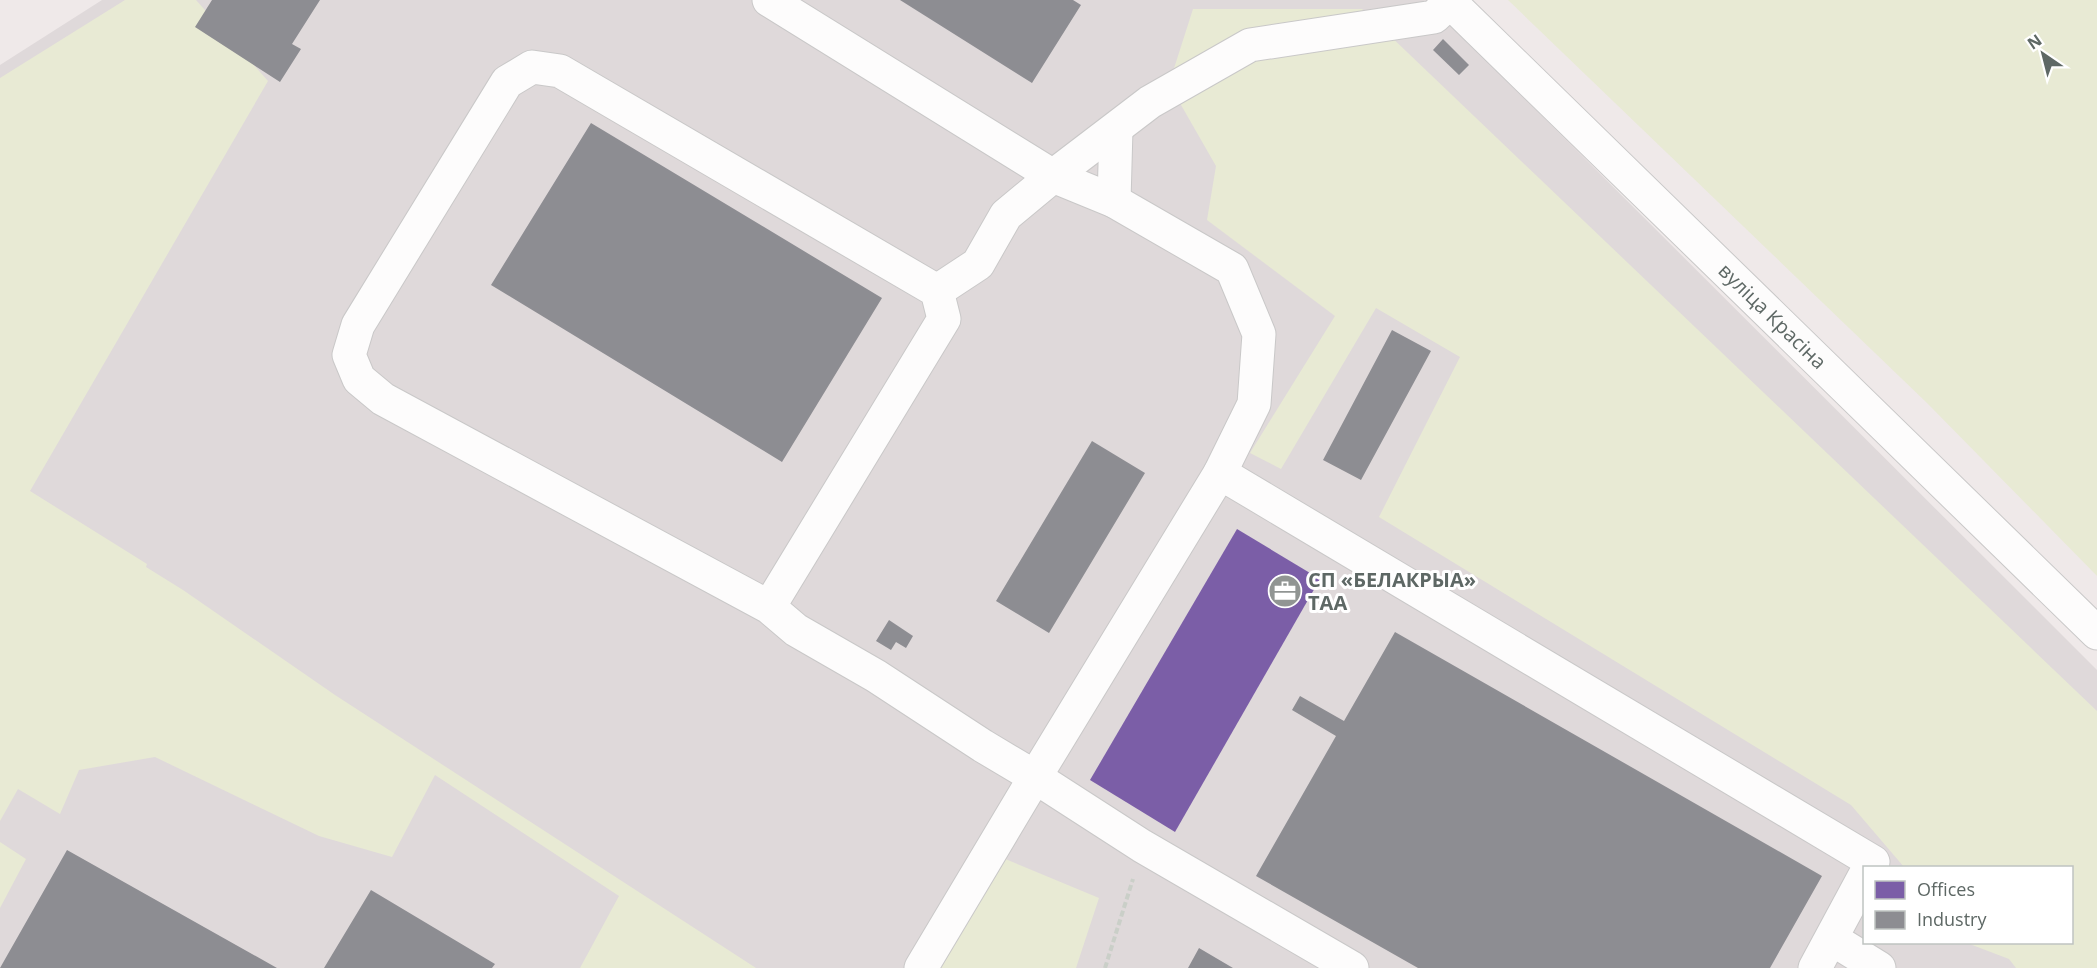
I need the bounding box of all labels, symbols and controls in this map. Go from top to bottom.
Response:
north arrow [2013,24,2073,84]
text: N [2023,29,2046,54]
street label: вуліца Красіна [1713,257,1833,375]
place label: СП «БЕЛАКРЫА» ТАА [1308,566,1476,616]
office icon: СП «БЕЛАКРЫА» ТАА [1267,573,1303,609]
legend [1863,866,2073,944]
text: Offices [1917,877,1975,901]
text: Industry [1917,907,1987,931]

